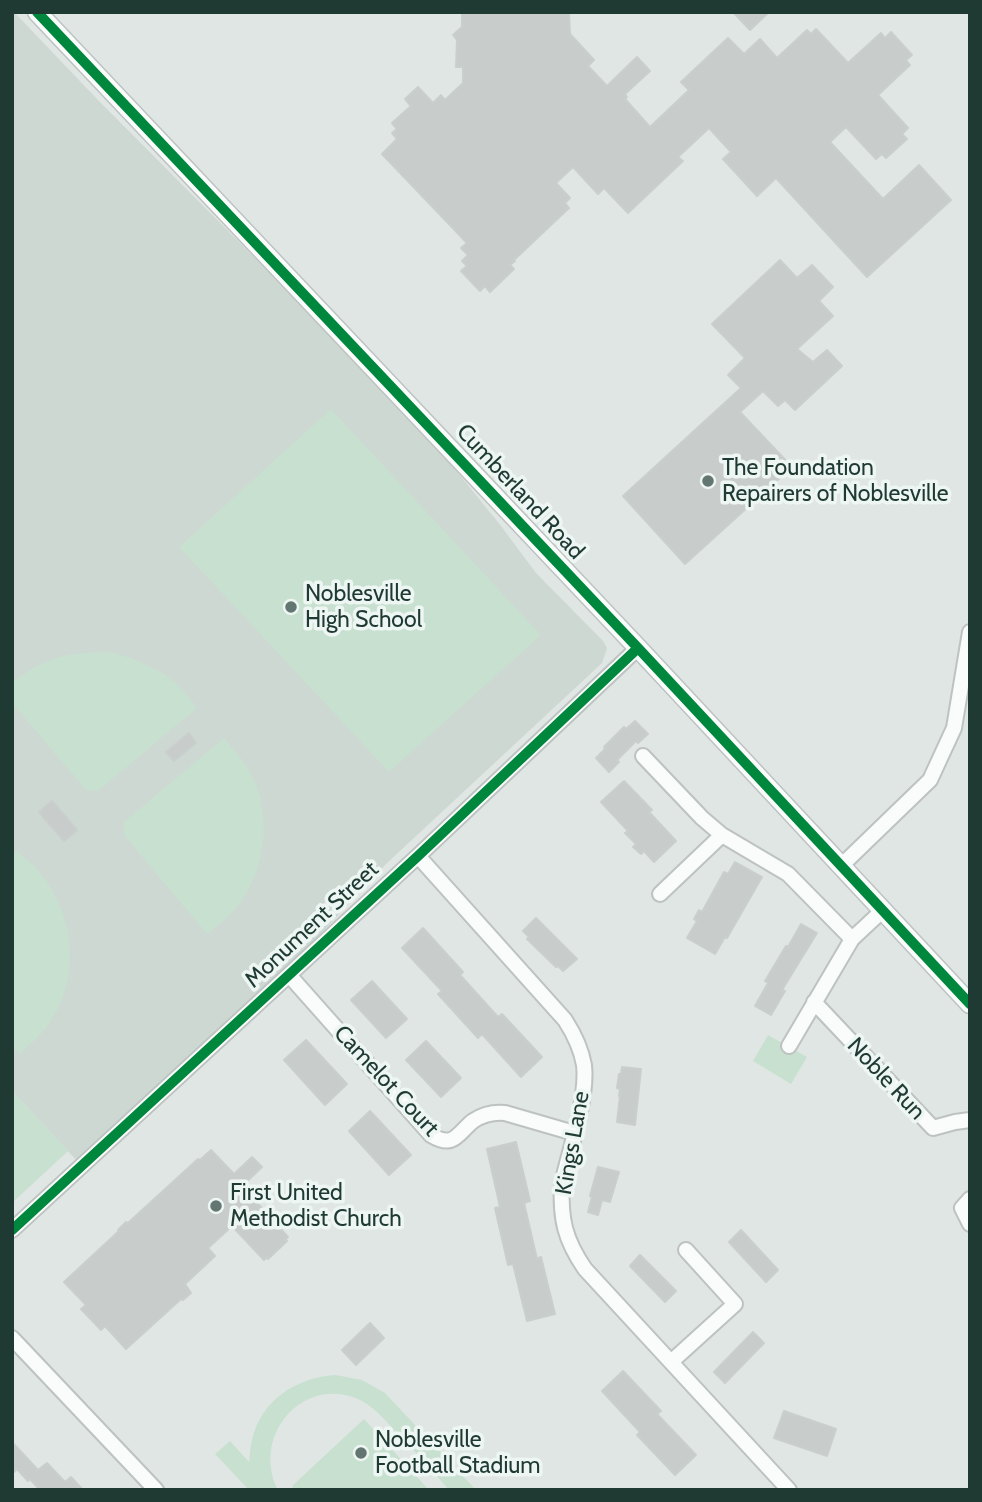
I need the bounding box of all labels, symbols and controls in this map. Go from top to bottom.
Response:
street label: Cumberland Road [450,419,590,565]
place label: The Foundation Repairers of Noblesville [722,454,949,508]
marker: The Foundation Repairers of Noblesville [700,473,716,489]
place label: Noblesville High School [305,580,422,634]
marker: Noblesville High School [283,599,299,615]
street label: Monument Street [239,856,385,994]
street label: Camelot Court [328,1020,444,1142]
street label: Noble Run [841,1032,931,1126]
street label: Kings Lane [550,1089,596,1197]
place label: First United Methodist Church [230,1179,402,1233]
marker: First United Methodist Church [208,1198,224,1214]
place label: Noblesville Football Stadium [375,1426,540,1480]
marker: Noblesville Football Stadium [353,1445,369,1461]

